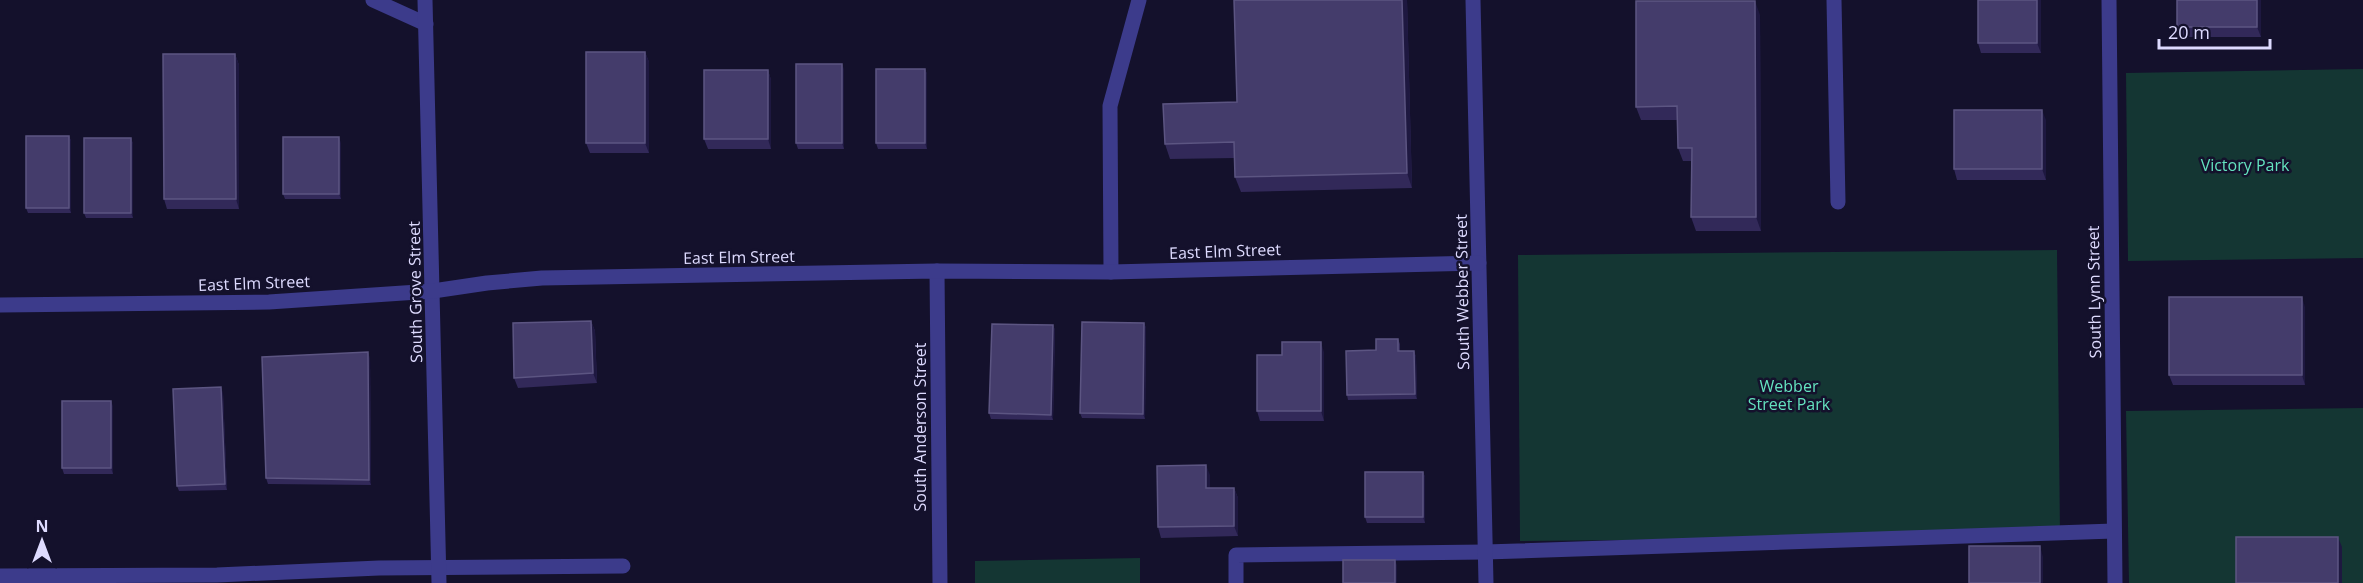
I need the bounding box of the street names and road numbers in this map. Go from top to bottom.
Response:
street label: South Webber Street [1450,214,1474,370]
street label: South Grove Street [403,221,427,363]
street label: South Lynn Street [2082,225,2106,359]
street label: East Elm Street [1169,238,1282,264]
street label: East Elm Street [683,245,795,269]
street label: East Elm Street [198,270,311,296]
street label: South Anderson Street [909,342,931,512]

